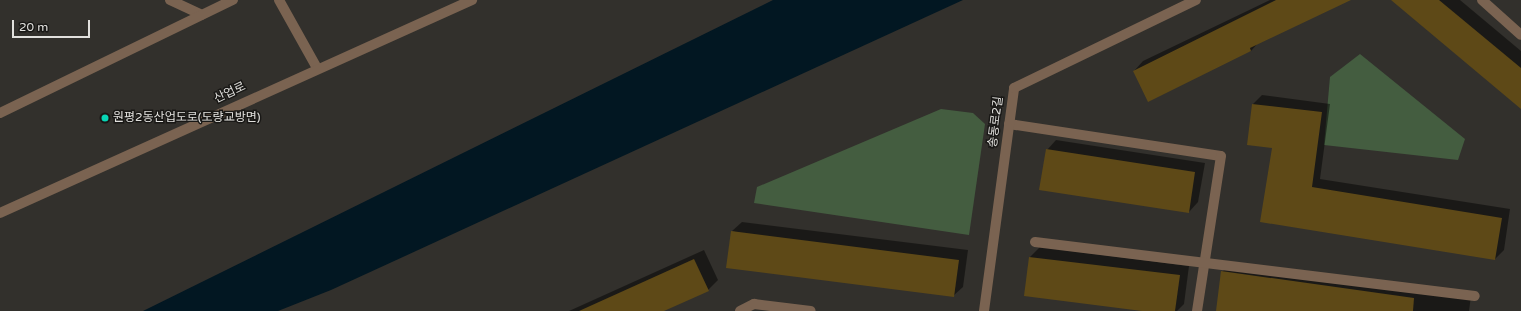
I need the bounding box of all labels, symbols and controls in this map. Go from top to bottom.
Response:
scale bar [14,12,92,38]
text: 20 m [19,20,48,34]
street label: 산업로 [212,79,248,107]
street label: 송동로2길 [986,95,1006,149]
place label: 원평2동산업도로(도량교방면) [113,111,261,125]
marker: 원평2동산업도로(도량교방면) [100,113,110,123]

